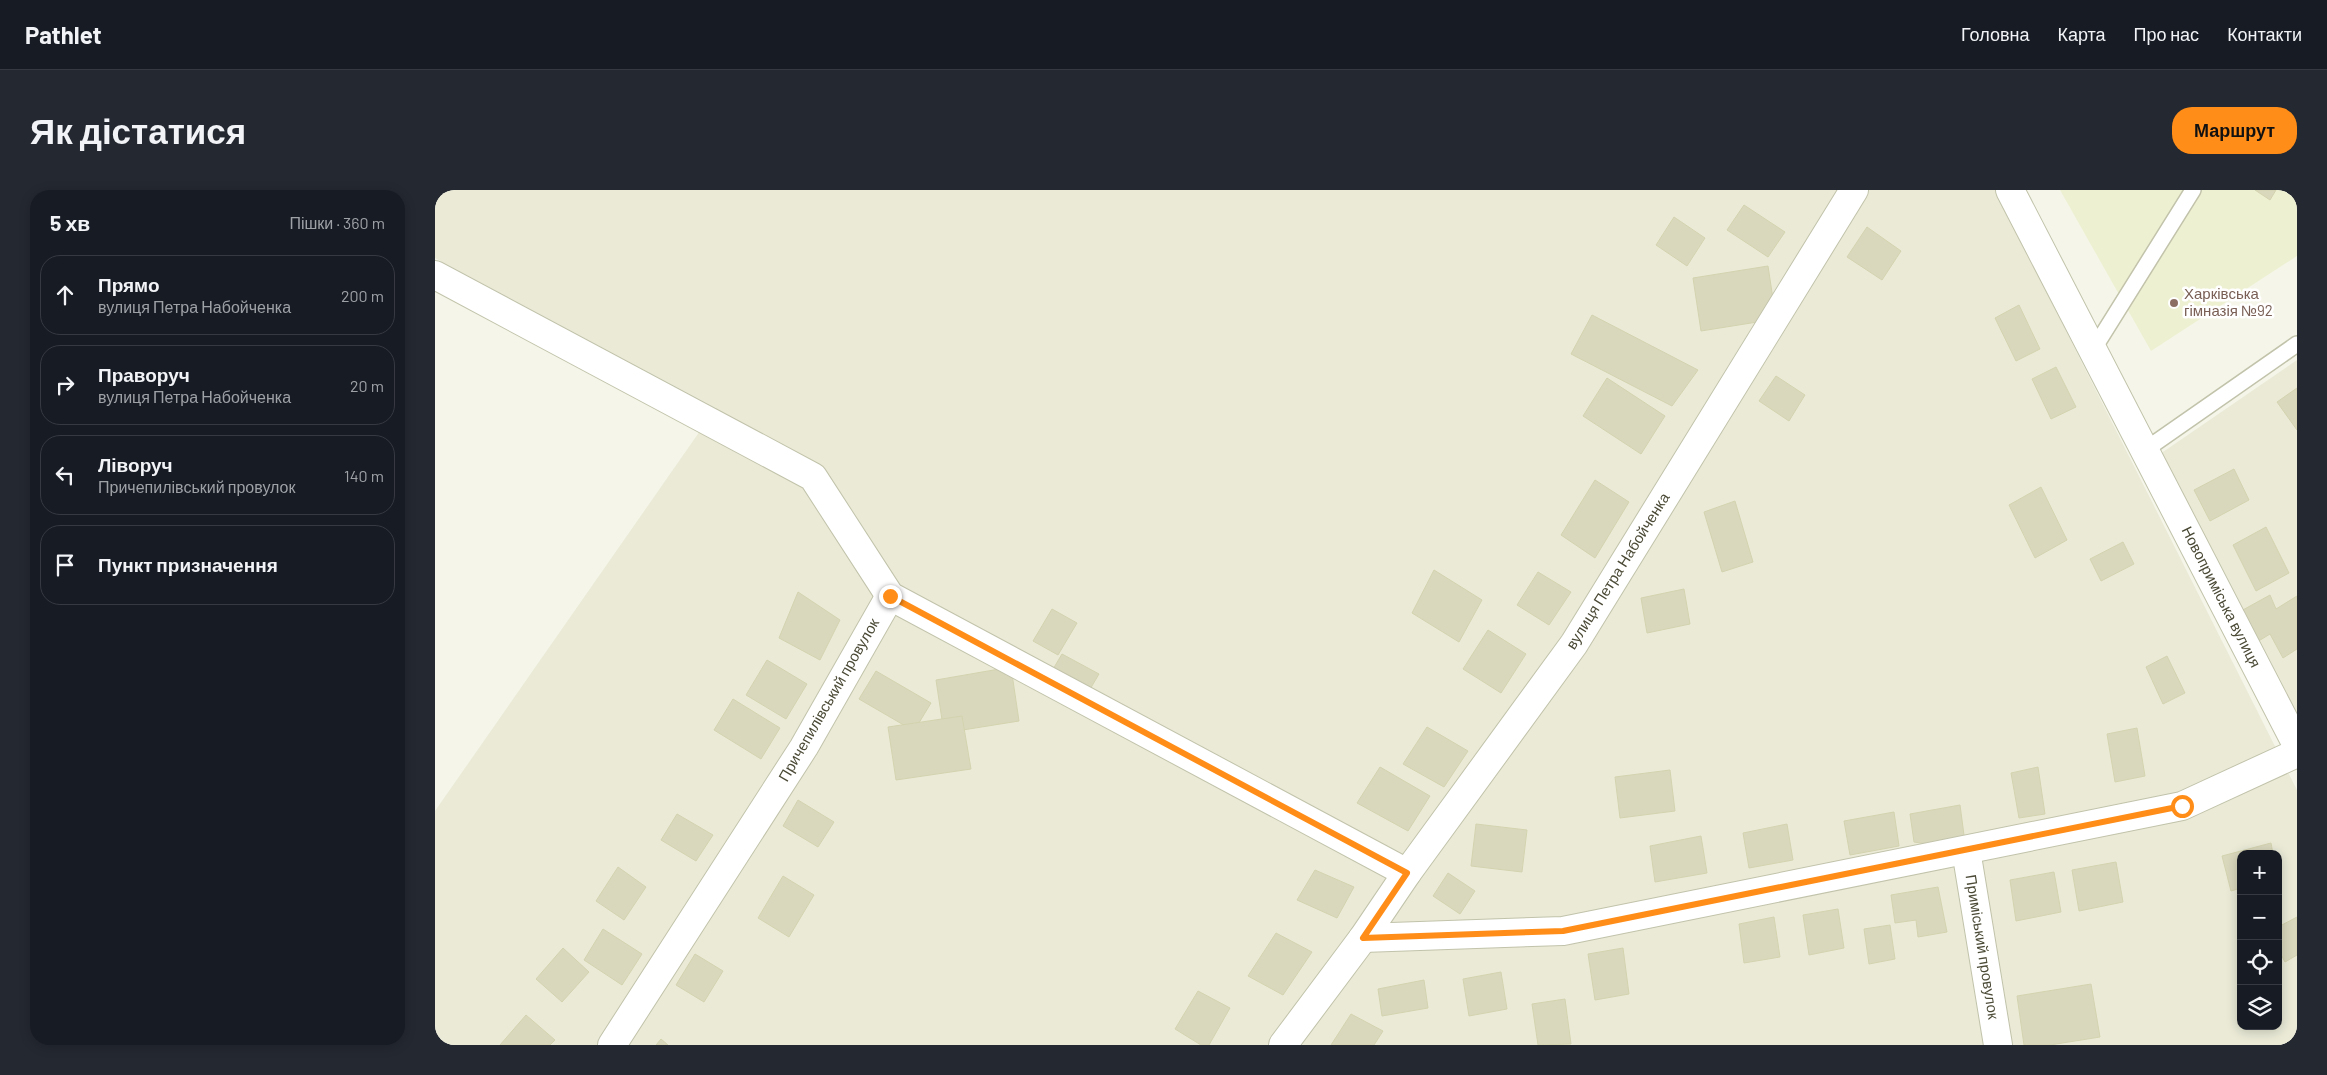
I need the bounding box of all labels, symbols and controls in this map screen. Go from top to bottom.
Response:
text: Pathlet [25,20,102,49]
text: Головна [1961,23,2029,45]
text: Карта [2057,23,2106,45]
text: Про нас [2134,23,2199,45]
text: Контакти [2227,23,2302,45]
button: Маршрут [2172,107,2297,154]
text: Як дістатися [30,109,246,151]
text: 5 хв [50,210,90,235]
text: Пішки · 360 m [289,213,385,232]
text: Прямо [98,273,160,296]
icon: ahead [51,281,79,309]
place label: Харківська гімназія №92 [2184,284,2273,319]
text: 200 m [341,286,384,305]
text: вулиця Петра Набойченка [98,297,291,316]
marker: Харківська гімназія №92 [2168,297,2180,309]
text: Праворуч [98,363,190,386]
icon: right [51,371,79,399]
text: 20 m [350,376,384,395]
text: вулиця Петра Набойченка [98,387,291,406]
text: Ліворуч [98,453,173,476]
icon: left [51,461,79,489]
text: 140 m [344,466,384,485]
text: Причепилівський провулок [98,477,295,496]
street label: вулиця Петра Набойченка [1562,488,1673,652]
street label: Новоприміська вулиця [2178,523,2265,670]
icon: arrive [51,551,79,579]
text: Пункт призначення [98,553,278,576]
route end [879,585,902,608]
street label: Причепилівський провулок [774,614,882,784]
route start [2171,795,2194,818]
map controls [2237,850,2282,1030]
button: + [2237,850,2282,895]
street label: Приміський провулок [1963,873,2003,1021]
button: − [2237,895,2282,940]
button: locate [2237,940,2282,985]
button: layers [2237,985,2282,1030]

